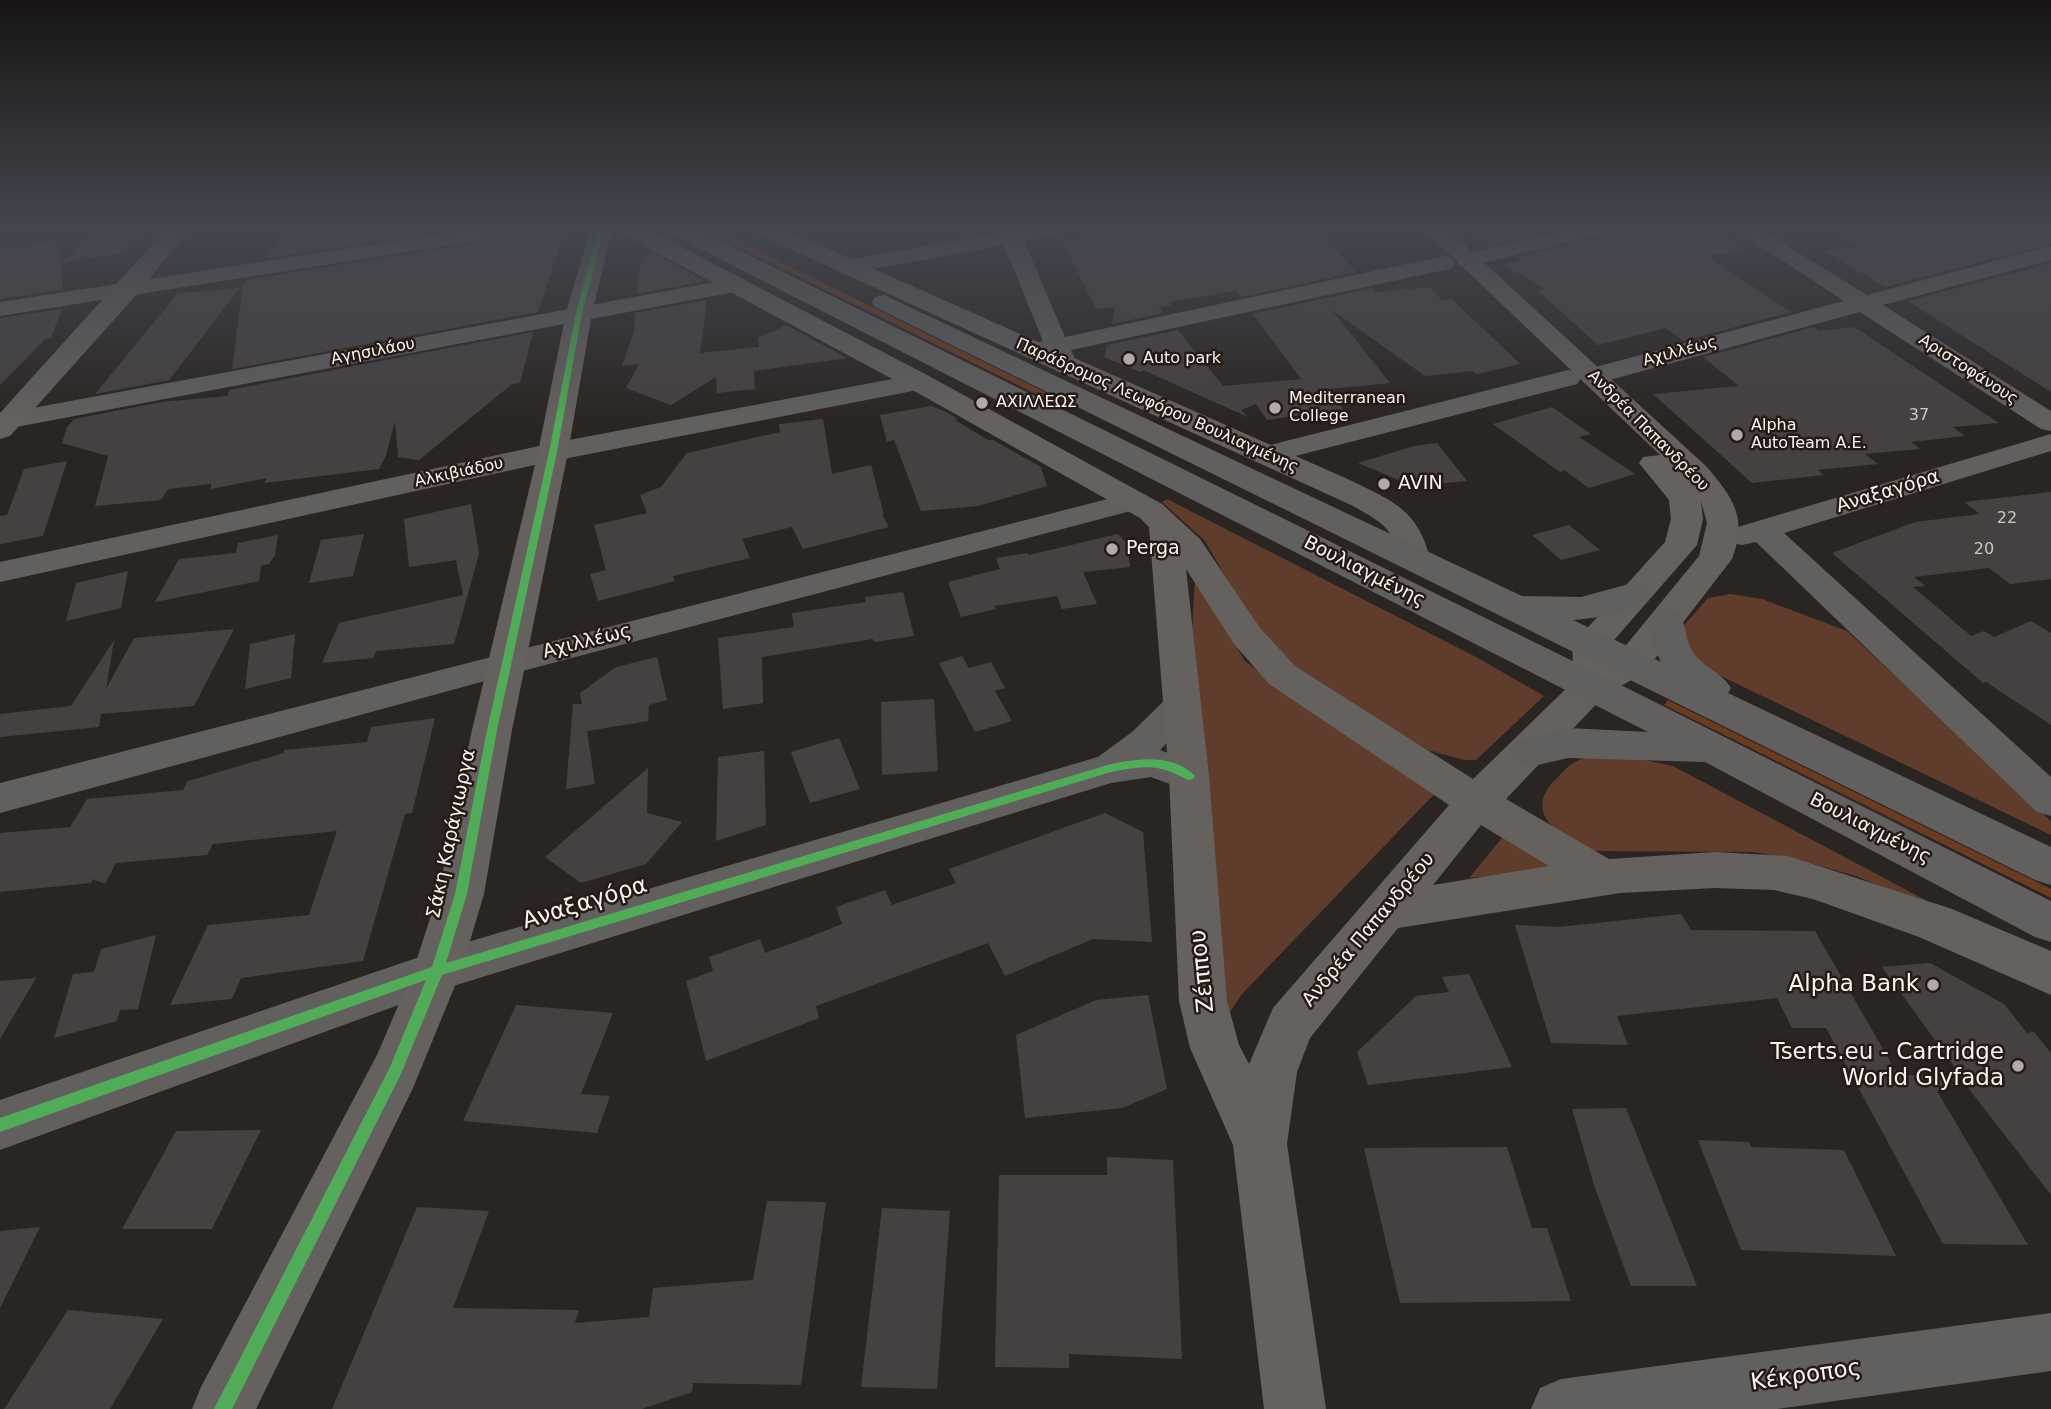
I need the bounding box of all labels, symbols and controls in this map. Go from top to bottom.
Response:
street label: Αριστοφάνους [1915,331,2021,409]
street label: Αχιλλέως [1641,333,1719,371]
street label: Αγησιλάου [329,334,417,370]
street label: Παράδρομος Λεωφόρου Βουλιαγμένης [1013,335,1301,477]
place label: Auto park [1143,349,1221,369]
marker: Auto park [1121,351,1137,367]
street label: Ανδρέα Παπανδρέου [1583,366,1713,496]
place label: Mediterranean College [1289,389,1406,427]
place label: ΑΧΙΛΛΕΩΣ [996,393,1077,413]
marker: ΑΧΙΛΛΕΩΣ [974,395,990,411]
marker: Mediterranean College [1267,400,1283,416]
house number: 37 [1909,406,1929,426]
place label: Alpha AutoTeam Α.Ε. [1751,416,1867,454]
marker: Alpha AutoTeam Α.Ε. [1729,427,1745,443]
street label: Αλκιβιάδου [413,454,505,492]
street label: Αναξαγόρα [1834,465,1942,519]
place label: AVIN [1398,473,1443,495]
marker: AVIN [1376,476,1392,492]
house number: 22 [1997,509,2017,529]
street label: Βουλιαγμένης [1299,532,1429,612]
place label: Perga [1126,538,1180,560]
house number: 20 [1974,540,1994,560]
marker: Perga [1104,541,1120,557]
street label: Αχιλλέως [540,620,634,664]
street label: Σάκη Καράγιωργα [423,747,481,921]
street label: Βουλιαγμένης [1805,789,1935,869]
street label: Ανδρέα Παπανδρέου [1298,848,1440,1012]
street label: Αναξαγόρα [519,872,651,936]
street label: Ζέππου [1185,928,1221,1014]
place label: Alpha Bank [1789,971,1919,999]
marker: Alpha Bank [1925,977,1941,993]
place label: Tserts.eu - Cartridge World Glyfada [1770,1039,2004,1093]
marker: Tserts.eu - Cartridge World Glyfada [2010,1058,2026,1074]
street label: Κέκροπος [1749,1355,1863,1397]

